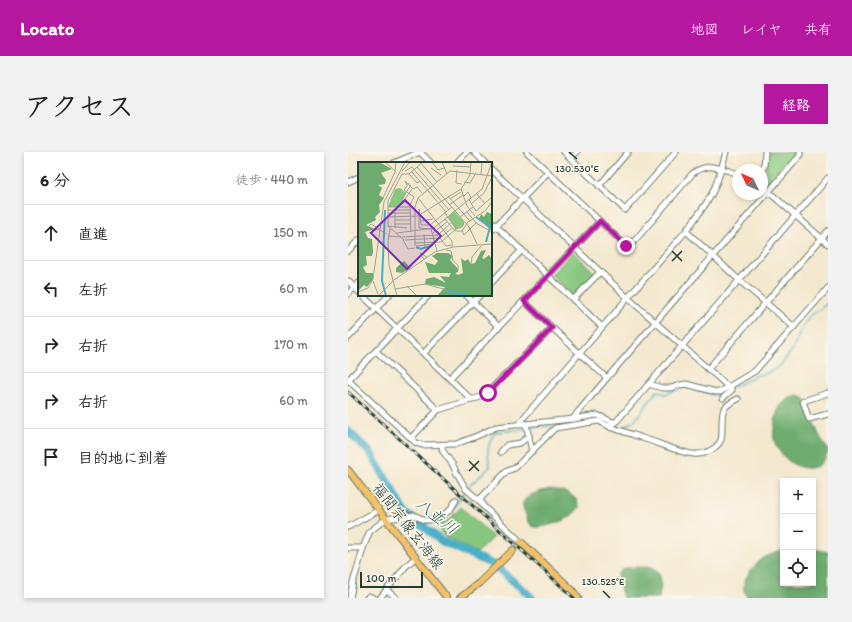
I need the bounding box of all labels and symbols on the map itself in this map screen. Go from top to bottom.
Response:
inset map [358,162,492,296]
text: 130.530°E [555,162,599,175]
north arrow [732,164,768,200]
route end [617,237,635,255]
route start [479,384,497,402]
street label: 福間宗像玄海線 [369,479,447,573]
water label: 八並川 [412,494,462,538]
scale bar [360,570,423,589]
text: 130.525°E [582,575,625,588]

